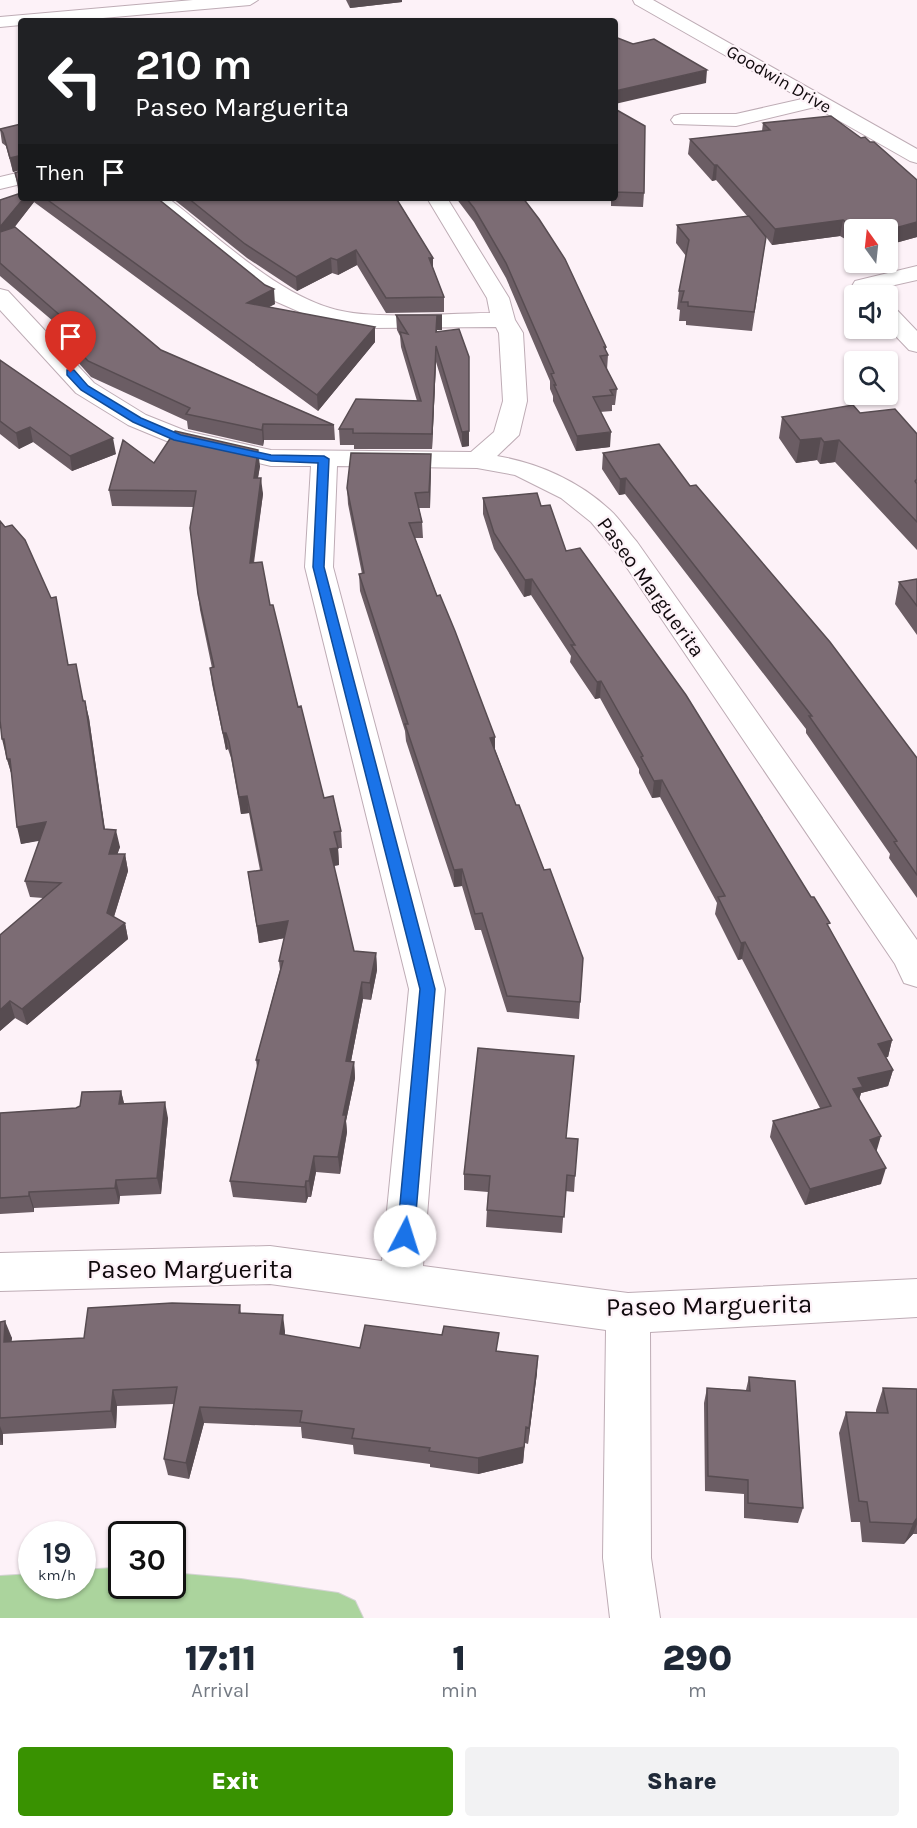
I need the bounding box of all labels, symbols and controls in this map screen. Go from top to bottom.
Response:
text: 210 m [135,40,252,90]
street label: Goodwin Drive [723,40,835,118]
icon: left [36,42,114,120]
text: Paseo Marguerita [135,91,349,123]
icon: arrive [97,156,130,189]
text: Then [36,160,85,186]
north arrow [844,219,898,273]
map controls [844,219,898,405]
button: sound [844,285,898,339]
pin [45,311,96,373]
icon: arrive [54,320,87,353]
button: search [844,351,898,405]
street label: Paseo Marguerita [592,513,710,661]
position arrow [373,1204,437,1268]
street label: Paseo Marguerita [87,1254,293,1285]
street label: Paseo Marguerita [606,1288,812,1323]
speed limit sign: 30 [108,1521,186,1599]
text: 19 [42,1535,71,1571]
text: km/h [38,1566,76,1584]
text: 17:11 [185,1637,256,1679]
text: 1 [452,1637,466,1679]
text: 290 [662,1637,732,1679]
text: Arrival [191,1679,250,1702]
text: min [441,1679,478,1702]
text: m [688,1679,707,1702]
button: Exit [18,1747,453,1816]
button: Share [465,1747,899,1816]

